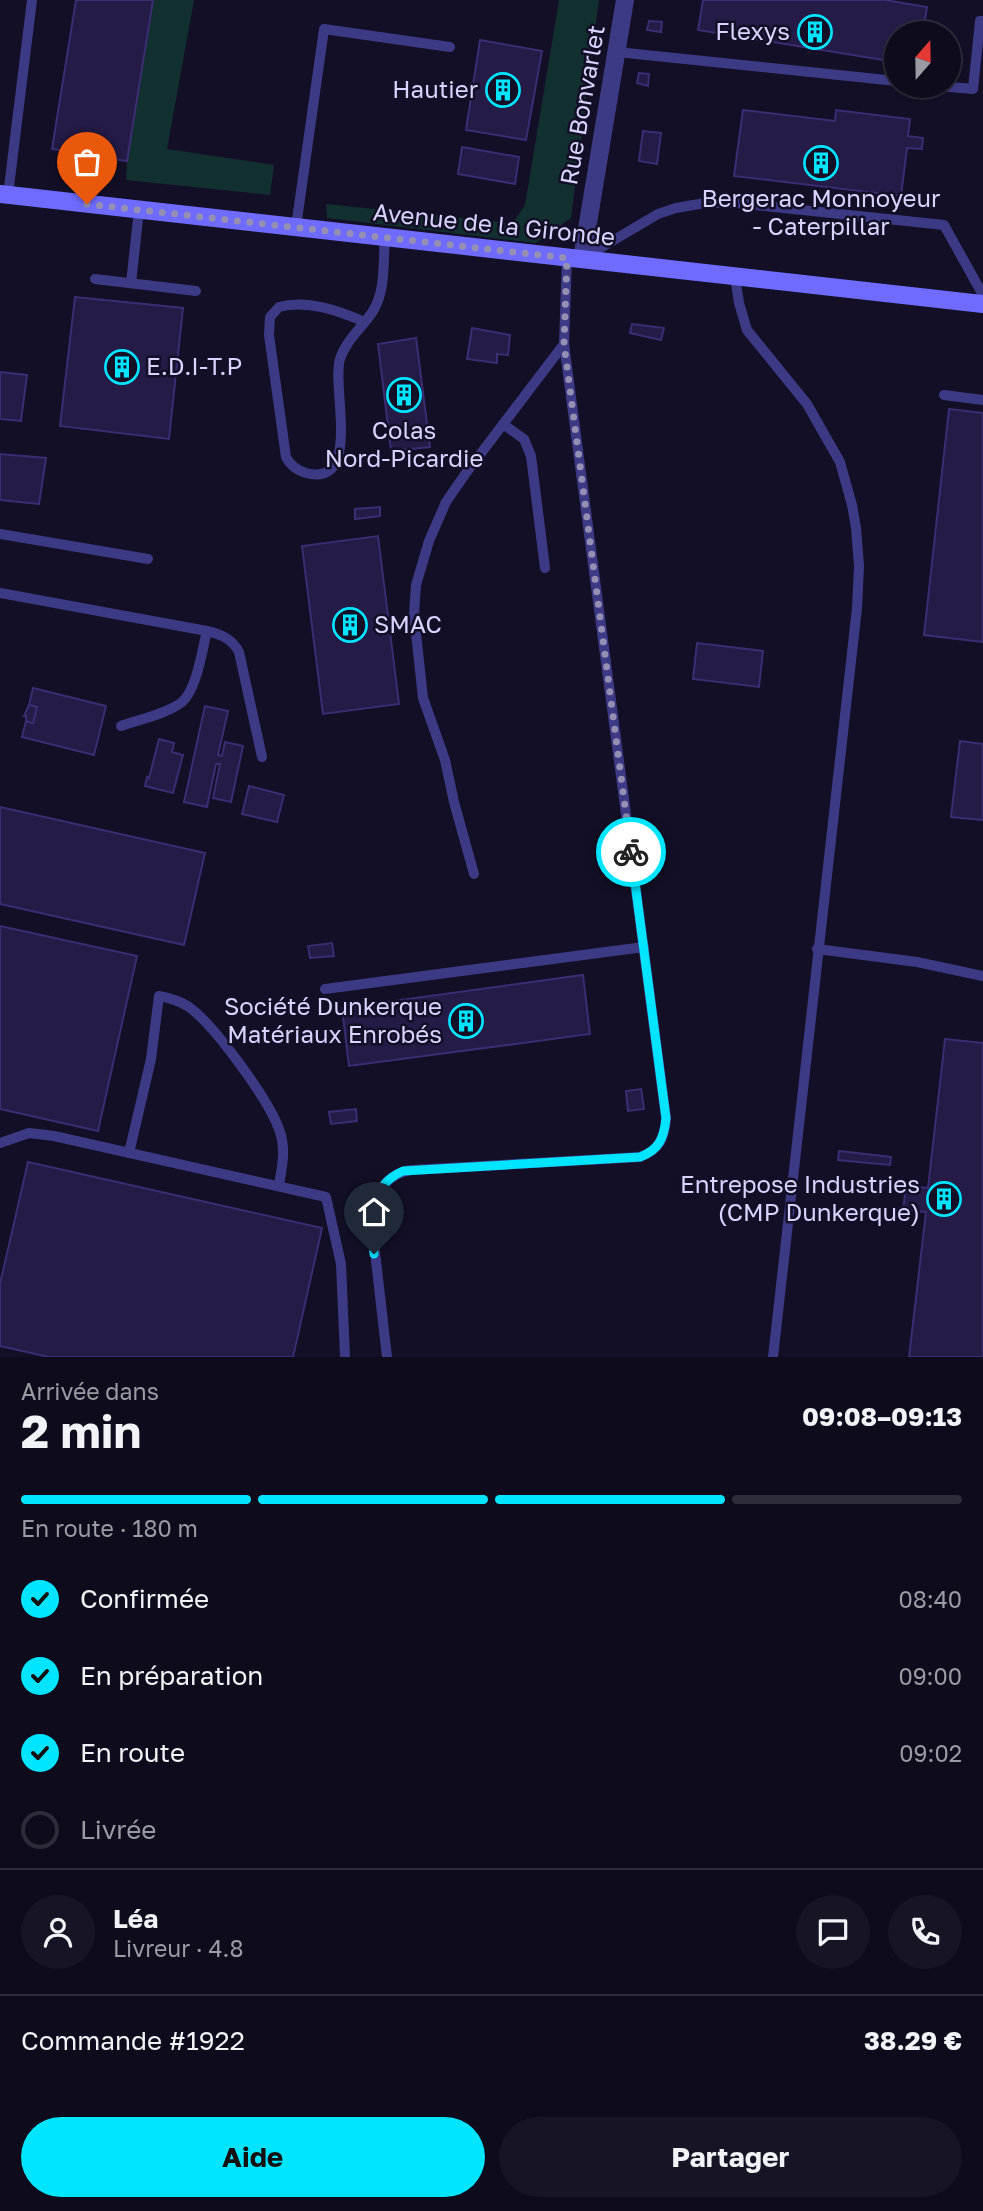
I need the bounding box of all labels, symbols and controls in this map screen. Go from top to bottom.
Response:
building icon: Flexys [796,13,834,51]
place label: Flexys [715,16,790,45]
north arrow [884,21,961,98]
map controls [884,21,961,98]
street label: Rue Bonvarlet [553,23,610,187]
building icon: Hautier [484,71,522,109]
place label: Hautier [392,74,478,103]
pin [57,132,117,204]
icon: bag [68,143,106,181]
building icon: Bergerac Monnoyeur - Caterpillar [802,144,840,182]
place label: Bergerac Monnoyeur - Caterpillar [702,183,940,240]
street label: Avenue de la Gironde [372,196,616,251]
building icon: E.D.I-T.P [103,348,141,386]
place label: E.D.I-T.P [146,351,242,380]
building icon: Colas Nord-Picardie [385,376,423,414]
place label: Colas Nord-Picardie [325,415,483,472]
building icon: SMAC [331,606,369,644]
place label: SMAC [374,609,442,638]
courier [596,817,666,887]
icon: bike [612,833,650,871]
place label: Société Dunkerque Matériaux Enrobés [224,991,442,1048]
building icon: Société Dunkerque Matériaux Enrobés [447,1002,485,1040]
place label: Entrepose Industries (CMP Dunkerque) [680,1169,920,1226]
building icon: Entrepose Industries (CMP Dunkerque) [925,1180,963,1218]
pin [344,1182,404,1254]
icon: home [355,1193,393,1231]
text: Arrivée dans [21,1377,159,1405]
text: 09:08–09:13 [802,1401,962,1432]
text: 2 min [21,1403,141,1458]
text: En route · 180 m [21,1514,198,1542]
icon: check [21,1580,59,1618]
text: Confirmée [80,1583,209,1614]
text: 08:40 [899,1585,962,1613]
icon: check [21,1657,59,1695]
text: En préparation [80,1660,263,1691]
text: 09:00 [898,1662,962,1690]
icon: check [21,1734,59,1772]
text: En route [80,1737,185,1768]
text: 09:02 [899,1739,962,1767]
text: Livrée [80,1814,156,1845]
button: person [21,1895,95,1969]
button: chat [796,1895,870,1969]
button: phone [888,1895,962,1969]
text: Léa [113,1903,158,1934]
text: Livreur · 4.8 [113,1934,243,1962]
text: Commande #1922 [21,2025,245,2056]
text: 38.29 € [864,2025,962,2056]
button: Aide [21,2117,485,2197]
button: Partager [499,2117,962,2197]

